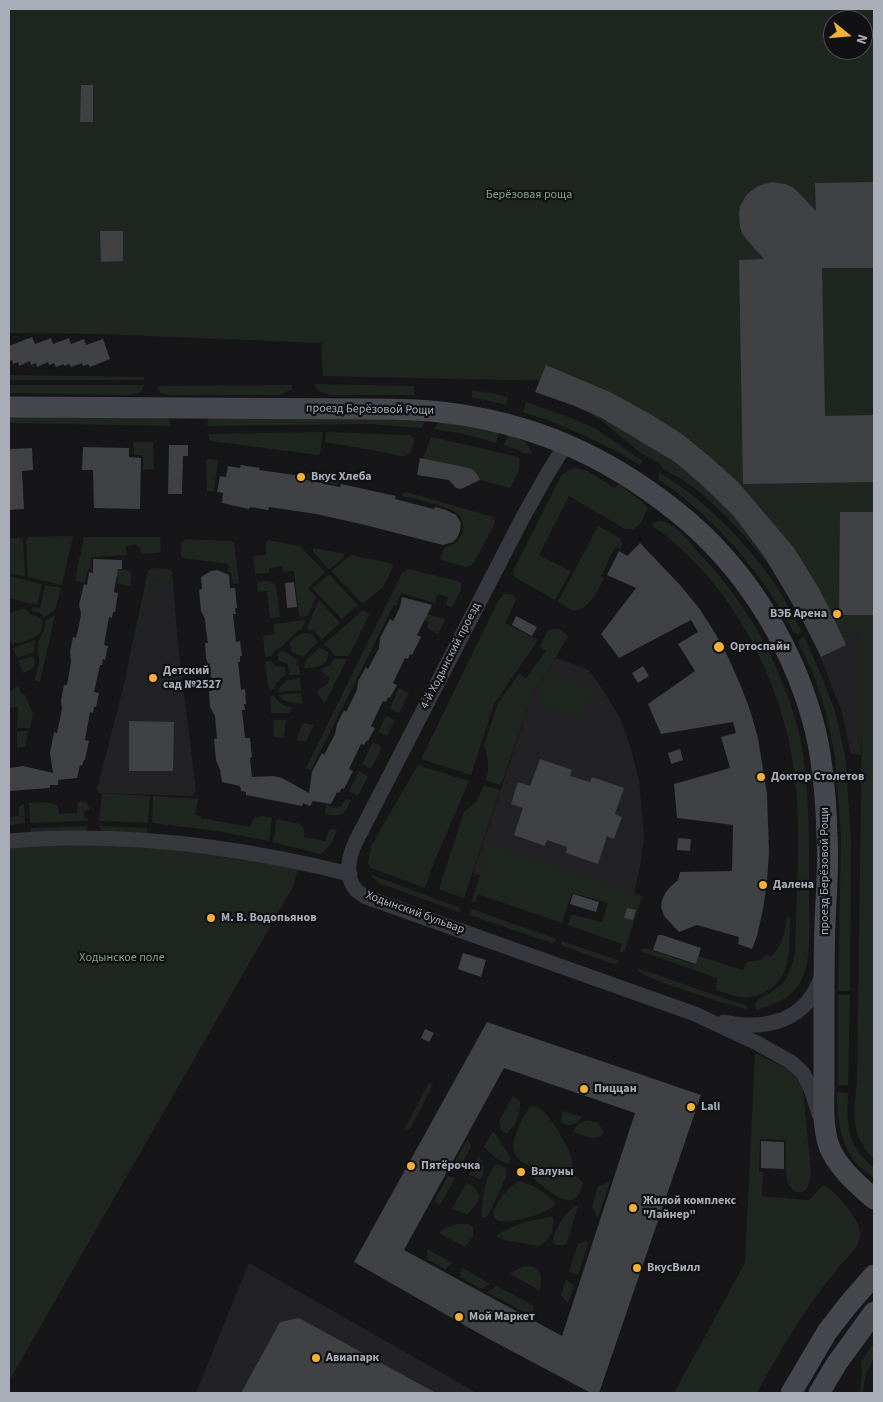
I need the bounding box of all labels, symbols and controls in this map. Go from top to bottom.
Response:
north arrow [823,10,873,60]
text: N [850,32,872,46]
park label: Берёзовая роща [486,188,572,202]
street label: проезд Берёзовой Рощи [306,402,434,418]
place label: Вкус Хлеба [311,470,372,484]
marker: Вкус Хлеба [295,471,307,483]
street label: 4-й Ходынский проезд [418,600,484,712]
place label: ВЭБ Арена [770,607,827,621]
marker: ВЭБ Арена [831,608,843,620]
marker: Ортоспайн [712,640,726,654]
place label: Ортоспайн [730,640,790,654]
place label: Детский сад №2527 [163,664,221,692]
marker: Детский сад №2527 [147,672,159,684]
place label: Доктор Столетов [771,770,864,784]
marker: Доктор Столетов [755,771,767,783]
street label: проезд Берёзовой Рощи [818,807,832,935]
place label: Далена [773,878,814,892]
marker: Далена [757,879,769,891]
street label: Ходынский бульвар [364,888,466,938]
place label: М. В. Водопьянов [221,911,316,925]
marker: М. В. Водопьянов [205,912,217,924]
park label: Ходынское поле [79,951,165,965]
place label: Пиццан [594,1082,637,1096]
marker: Пиццан [578,1083,590,1095]
place label: Lali [701,1100,720,1114]
marker: Lali [685,1101,697,1113]
place label: Пятёрочка [421,1159,480,1173]
marker: Пятёрочка [405,1160,417,1172]
place label: Валуны [531,1165,574,1179]
marker: Валуны [515,1166,527,1178]
place label: Жилой комплекс "Лайнер" [643,1194,736,1222]
marker: Жилой комплекс "Лайнер" [627,1202,639,1214]
place label: ВкусВилл [647,1261,700,1275]
marker: ВкусВилл [631,1262,643,1274]
place label: Мой Маркет [469,1310,535,1324]
marker: Мой Маркет [453,1311,465,1323]
place label: Авиапарк [326,1351,379,1365]
marker: Авиапарк [310,1352,322,1364]

